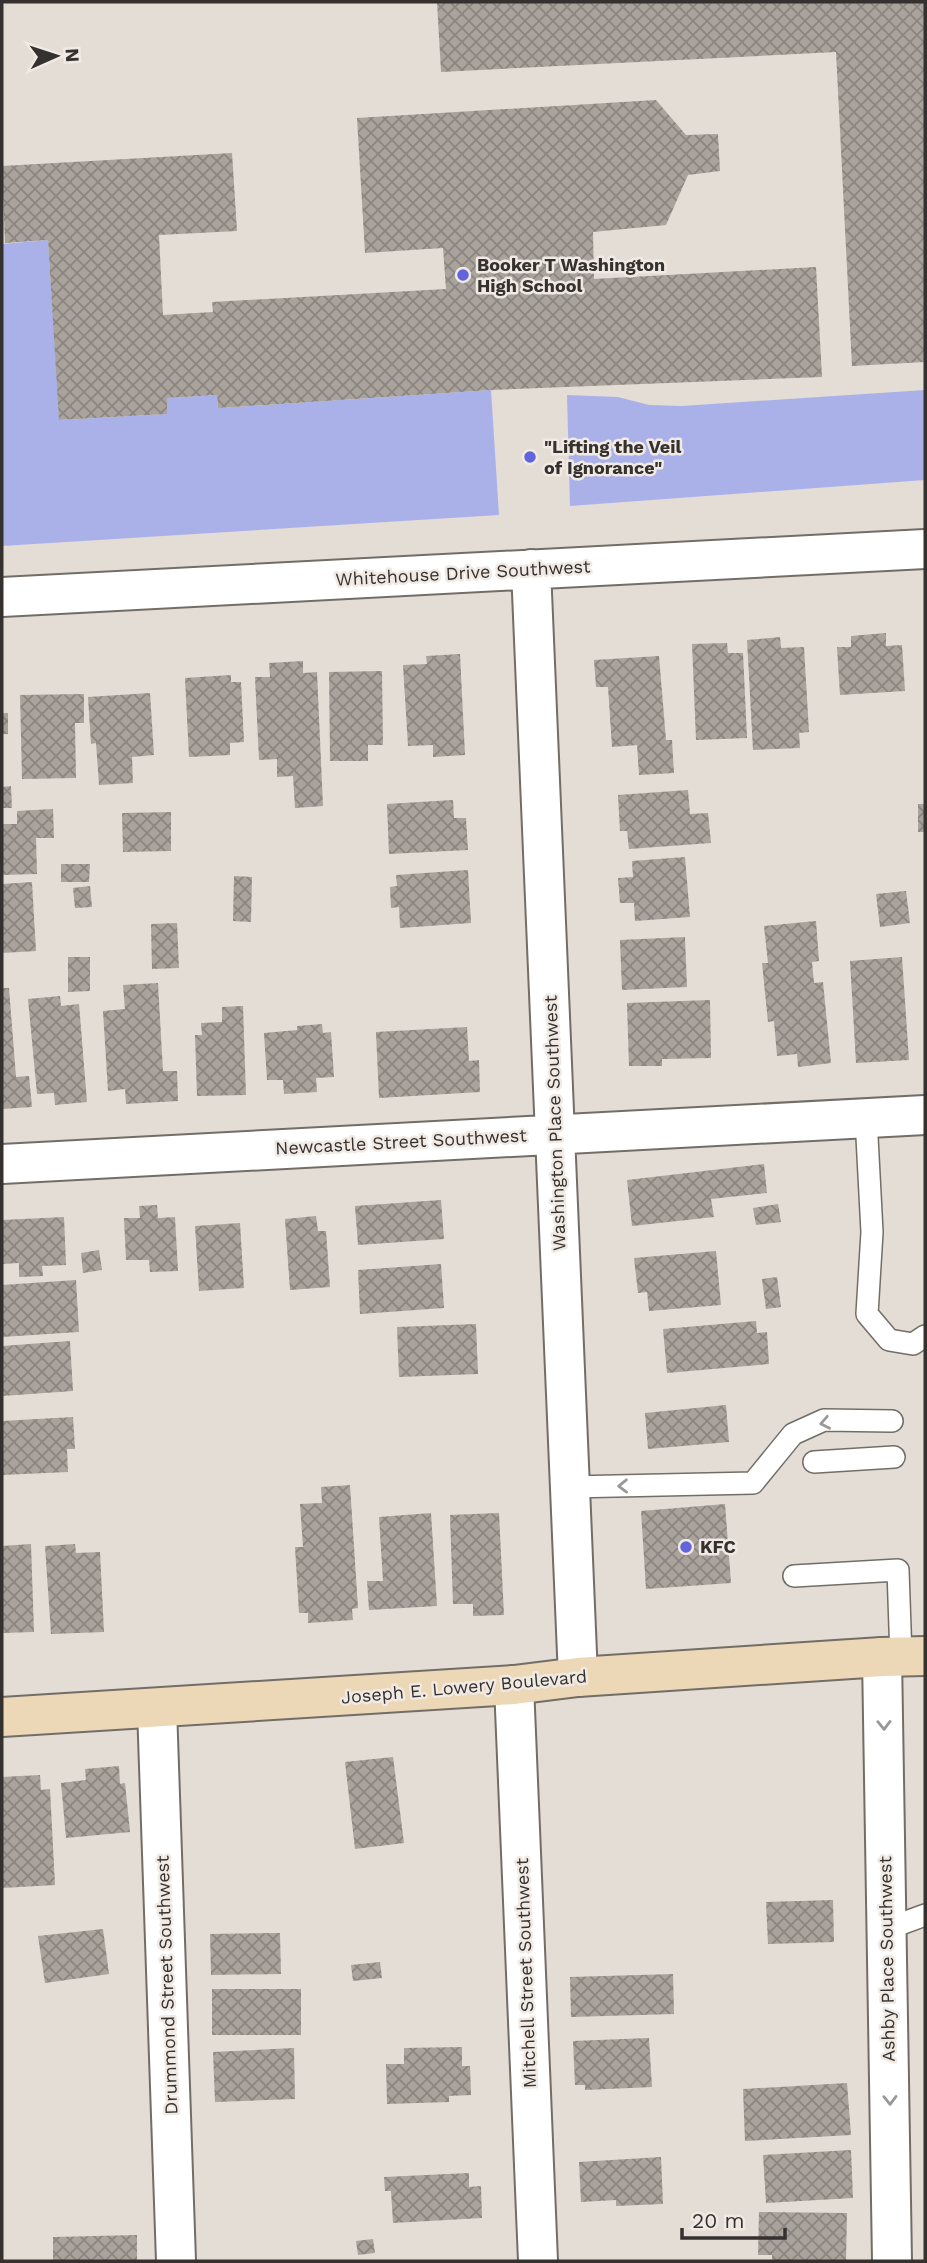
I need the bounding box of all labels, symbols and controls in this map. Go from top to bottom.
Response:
north arrow [21,21,91,91]
text: N [61,47,84,63]
place label: Booker T Washington High School [477,254,665,296]
marker: Booker T Washington High School [455,267,471,283]
place label: "Lifting the Veil of Ignorance" [544,436,682,478]
marker: "Lifting the Veil of Ignorance" [522,449,538,465]
street label: Whitehouse Drive Southwest [335,555,591,590]
street label: Washington Place Southwest [540,994,569,1251]
street label: Newcastle Street Southwest [275,1124,528,1159]
one-way arrow [819,1414,831,1429]
one-way arrow [617,1478,628,1494]
place label: KFC [700,1536,736,1557]
marker: KFC [678,1539,694,1555]
street label: Joseph E. Lowery Boulevard [340,1665,588,1708]
one-way arrow [876,1721,892,1731]
street label: Drummond Street Southwest [151,1855,182,2115]
street label: Ashby Place Southwest [874,1855,899,2062]
street label: Mitchell Street Southwest [511,1857,540,2088]
one-way arrow [882,2095,898,2106]
scale bar [682,2196,785,2240]
text: 20 m [692,2208,744,2233]

